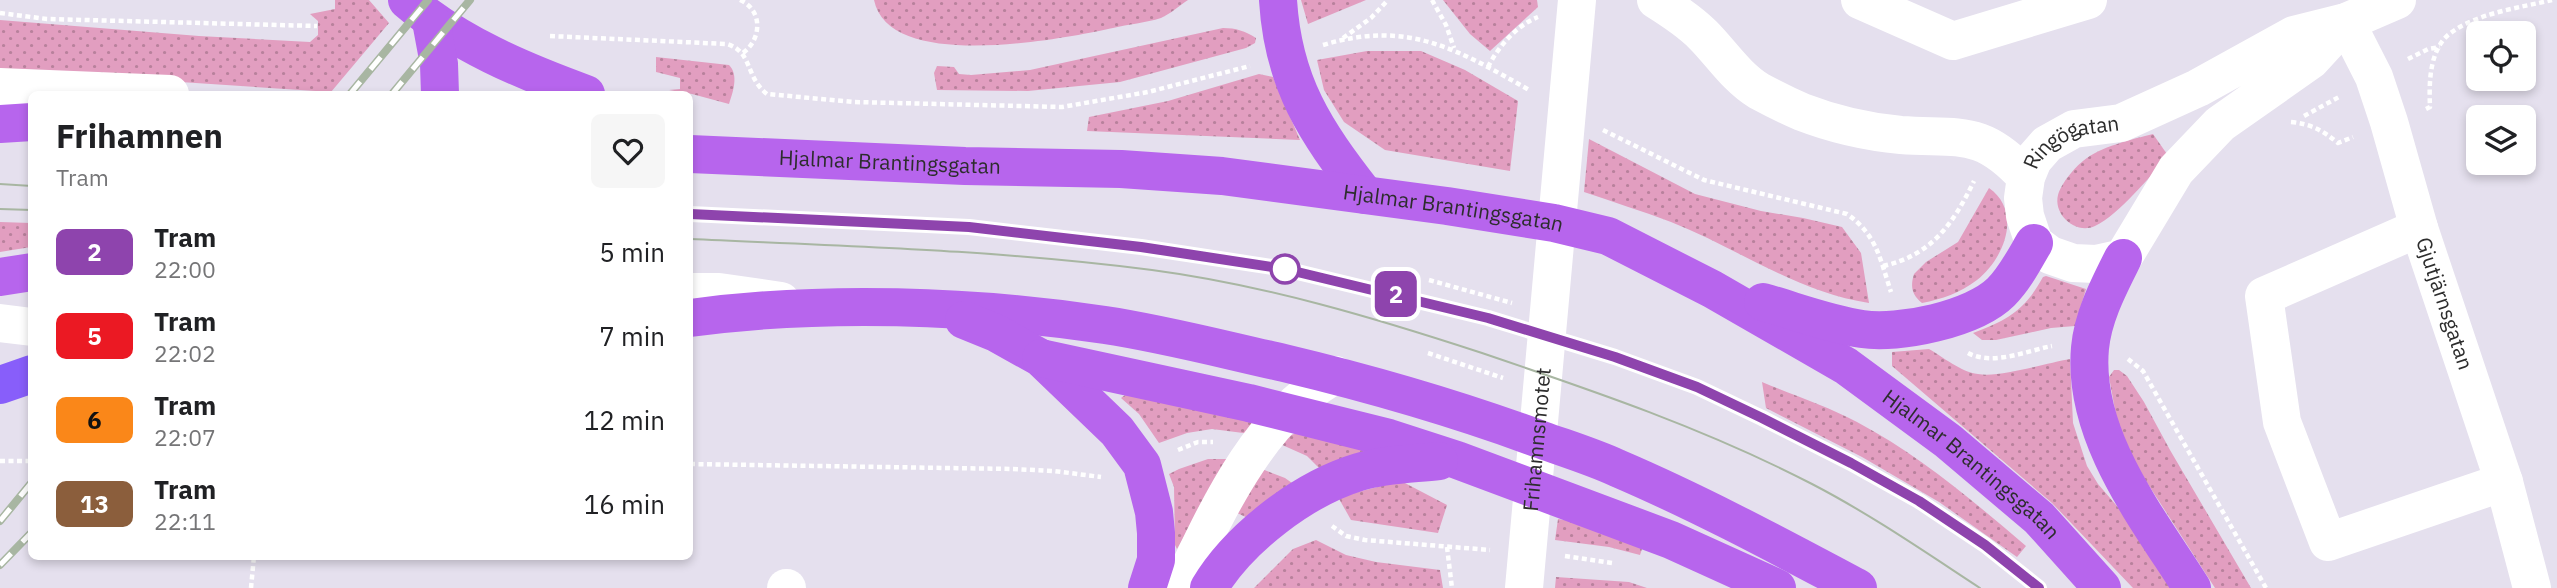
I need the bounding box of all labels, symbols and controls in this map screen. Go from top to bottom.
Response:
map controls [2466,21,2536,175]
button: locate [2466,21,2536,91]
button: layers [2466,105,2536,175]
street label: Ringögatan [2016,108,2121,173]
text: Frihamnen [56,114,223,157]
button: heart [591,114,665,188]
street label: Hjalmar Brantingsgatan [778,143,1001,180]
text: Tram [56,162,109,192]
street label: Hjalmar Brantingsgatan [1342,177,1567,238]
text: Tram [154,220,216,254]
street label: Gjutjärnsgatan [2410,233,2480,373]
text: 5 min [599,235,665,269]
text: 2 [87,236,102,268]
text: 22:00 [154,254,216,284]
unlabelled marker [1270,254,1300,284]
line badge: 2 [1373,271,1419,317]
text: 2 [1389,278,1403,310]
text: Tram [154,304,216,338]
text: 7 min [599,319,665,353]
text: 5 [87,320,102,352]
text: 22:02 [154,338,216,368]
street label: Frihamnsmotet [1516,366,1557,513]
street label: Hjalmar Brantingsgatan [1877,382,2067,545]
text: Tram [154,388,216,422]
text: 12 min [584,403,665,437]
text: 6 [87,404,102,436]
text: 22:07 [154,422,216,452]
text: Tram [154,472,216,506]
text: 16 min [584,487,665,521]
text: 13 [80,488,109,520]
text: 22:11 [154,506,216,536]

